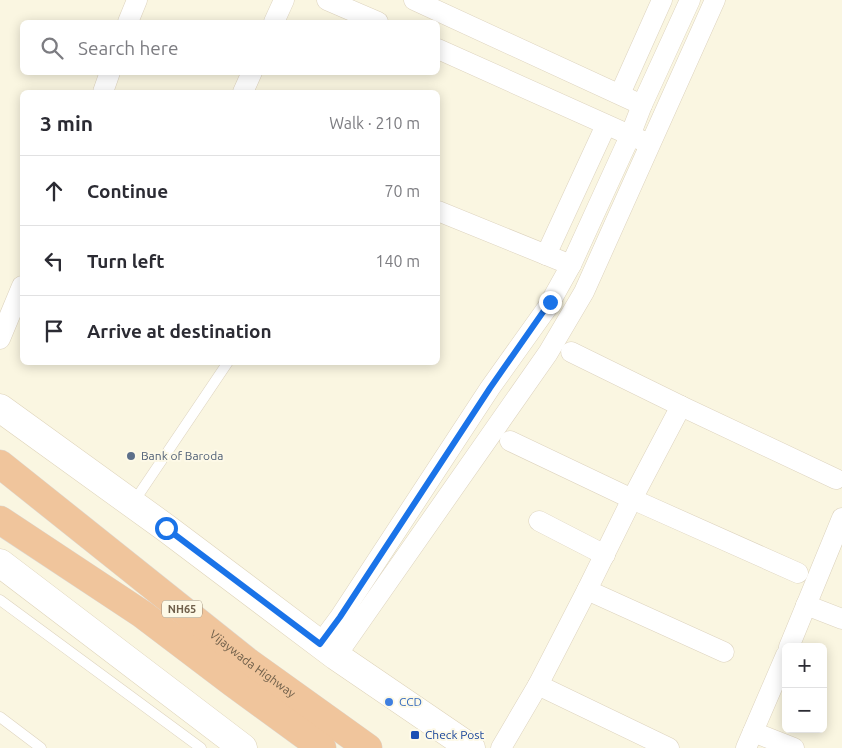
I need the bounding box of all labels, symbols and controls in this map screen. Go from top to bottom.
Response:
search box [20,20,440,75]
icon: search [38,34,66,62]
text: Search here [78,37,178,59]
text: 3 min [40,111,93,135]
text: Walk · 210 m [329,114,420,132]
icon: ahead [40,177,68,205]
text: Continue [87,180,168,202]
text: 70 m [384,182,420,200]
icon: left [40,247,68,275]
text: Turn left [87,250,165,272]
text: 140 m [375,252,420,270]
route end [539,291,562,314]
icon: arrive [40,317,68,345]
text: Arrive at destination [87,320,272,342]
place label: Bank of Baroda [141,449,223,462]
marker: Bank of Baroda [125,450,137,462]
route start [155,517,178,540]
road number: NH65 [162,600,202,618]
street label: Vijaywada Highway [207,627,298,700]
map controls [782,643,827,733]
button: + [782,643,827,688]
button: − [782,688,827,733]
place label: CCD [399,695,422,708]
marker: CCD [383,696,395,708]
place label: Check Post [425,728,484,741]
marker: Check Post [409,729,421,741]

